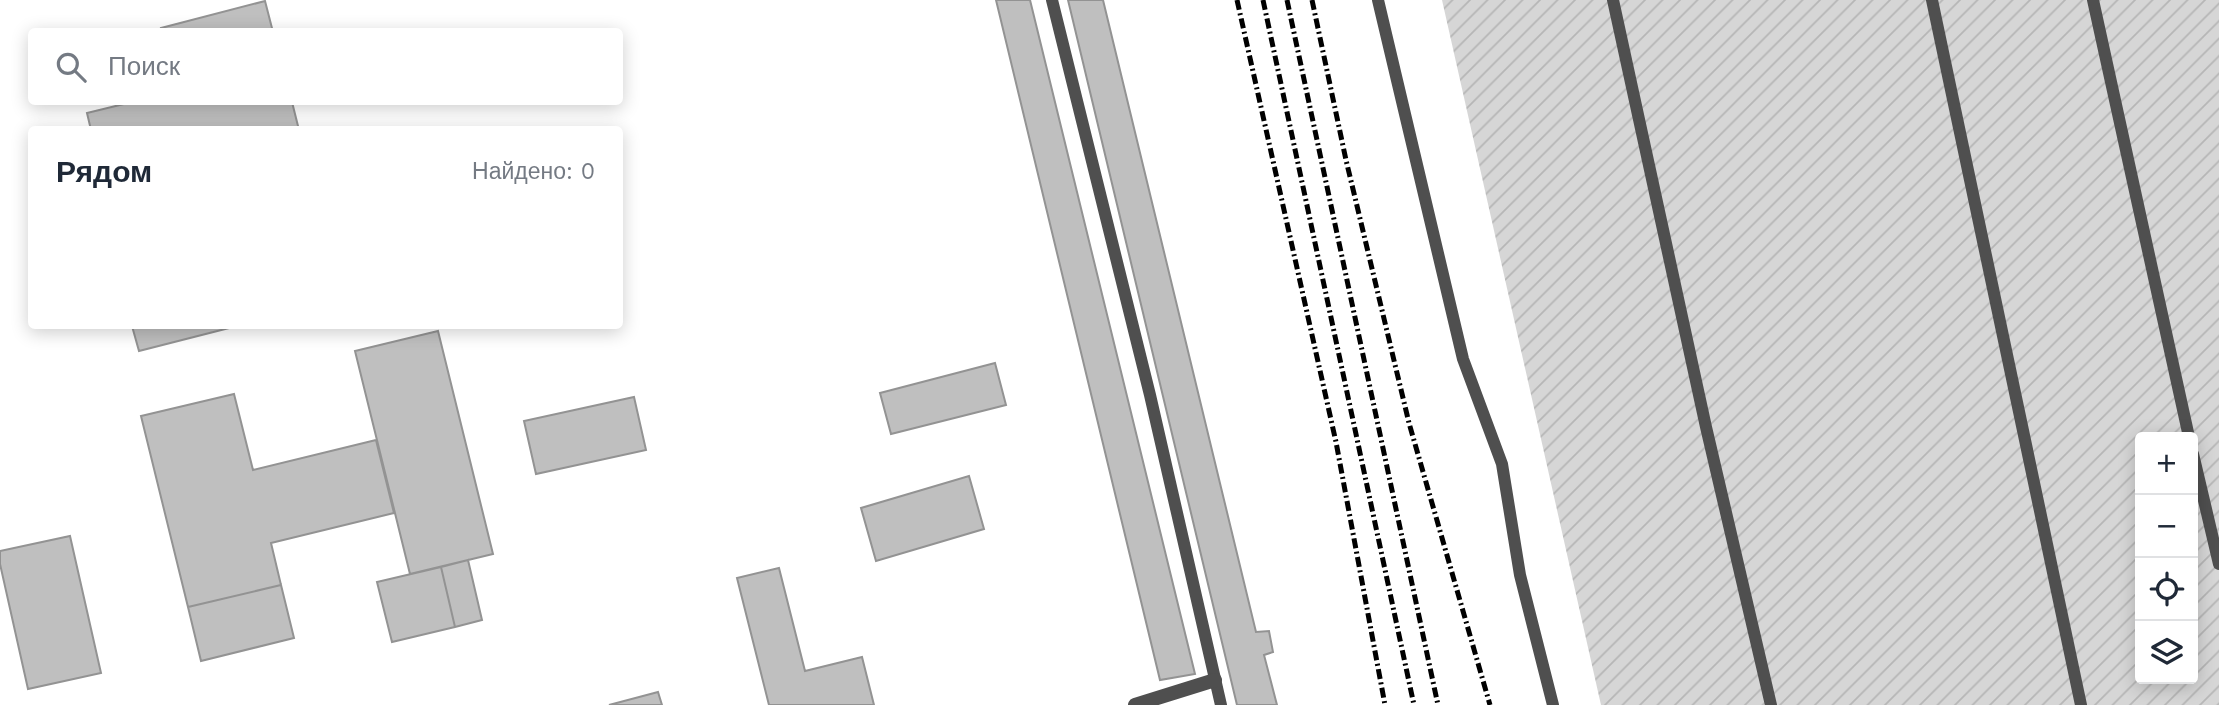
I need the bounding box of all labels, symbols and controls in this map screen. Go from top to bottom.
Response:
search box [28,28,623,105]
icon: search [52,48,90,86]
text: Поиск [108,51,180,81]
text: Рядом [56,154,152,189]
text: Найдено: 0 [472,158,595,185]
map controls [2135,432,2198,684]
button: + [2135,432,2198,495]
button: − [2135,495,2198,558]
button: locate [2135,558,2198,621]
button: layers [2135,621,2198,684]

